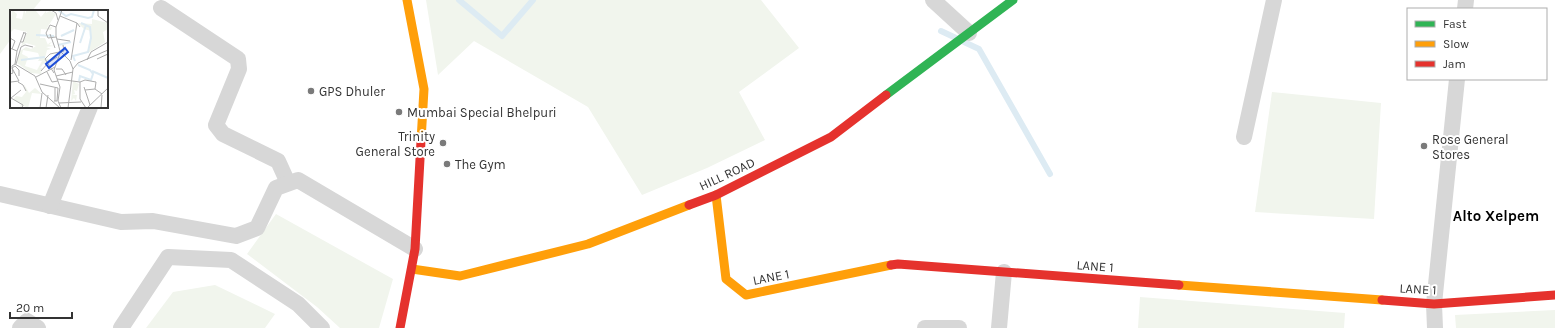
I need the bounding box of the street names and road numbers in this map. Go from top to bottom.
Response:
street label: HILL ROAD [697,155,757,193]
street label: LANE 1 [1076,257,1114,275]
street label: LANE 1 [751,266,791,288]
street label: LANE 1 [1399,281,1437,297]

